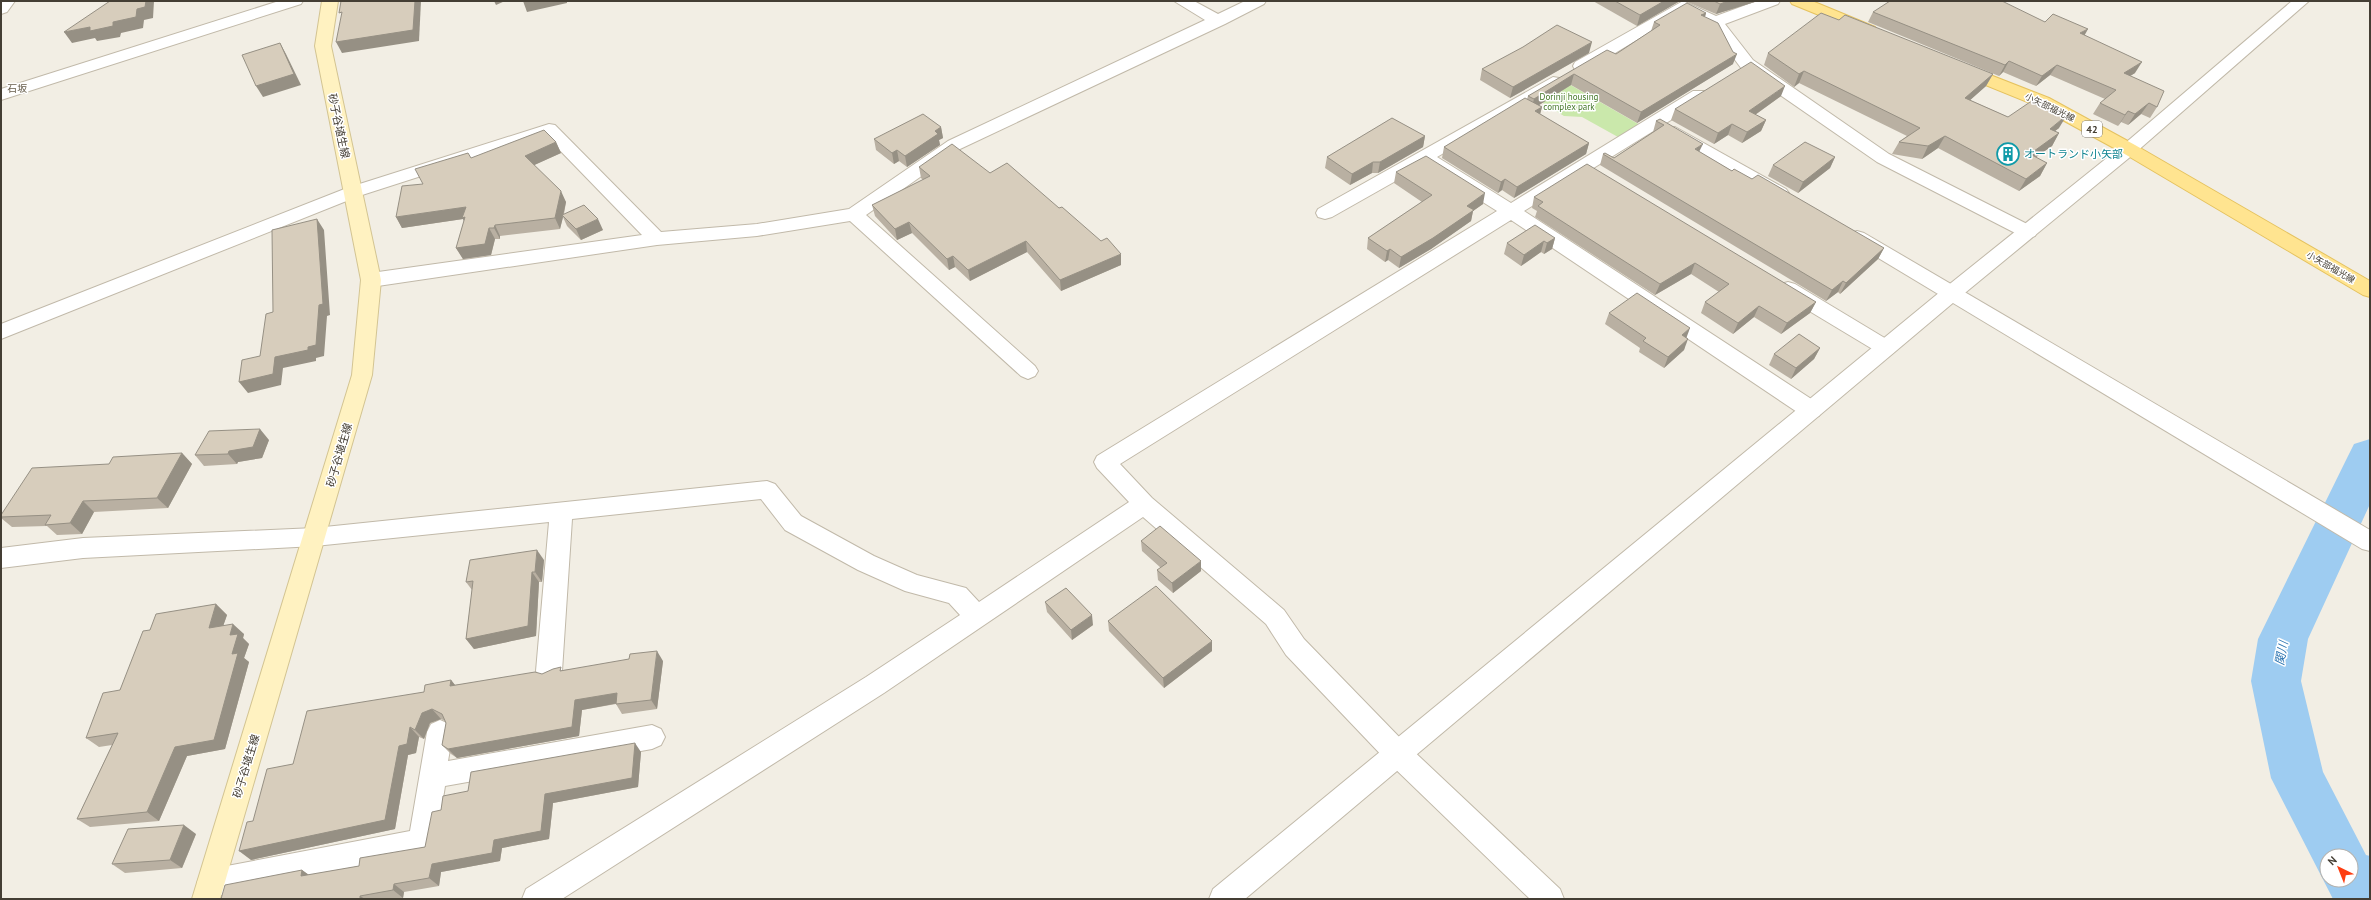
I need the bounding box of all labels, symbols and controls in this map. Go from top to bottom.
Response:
district label: 石坂 [7,82,27,95]
street label: 小矢部福光線 [2023,90,2078,124]
park label: Dorinji housing complex park [1540,91,1599,112]
street label: 砂子谷埴生線 [325,92,353,160]
road number: 42 [2082,121,2102,137]
building icon: オートランド小矢部 [1995,141,2021,167]
place label: オートランド小矢部 [2024,147,2123,161]
street label: 小矢部福光線 [2305,249,2358,286]
street label: 砂子谷埴生線 [323,421,355,489]
water label: 関川 [2271,638,2291,666]
street label: 砂子谷埴生線 [230,732,262,800]
north arrow [2319,848,2359,888]
text: N [2325,853,2340,868]

